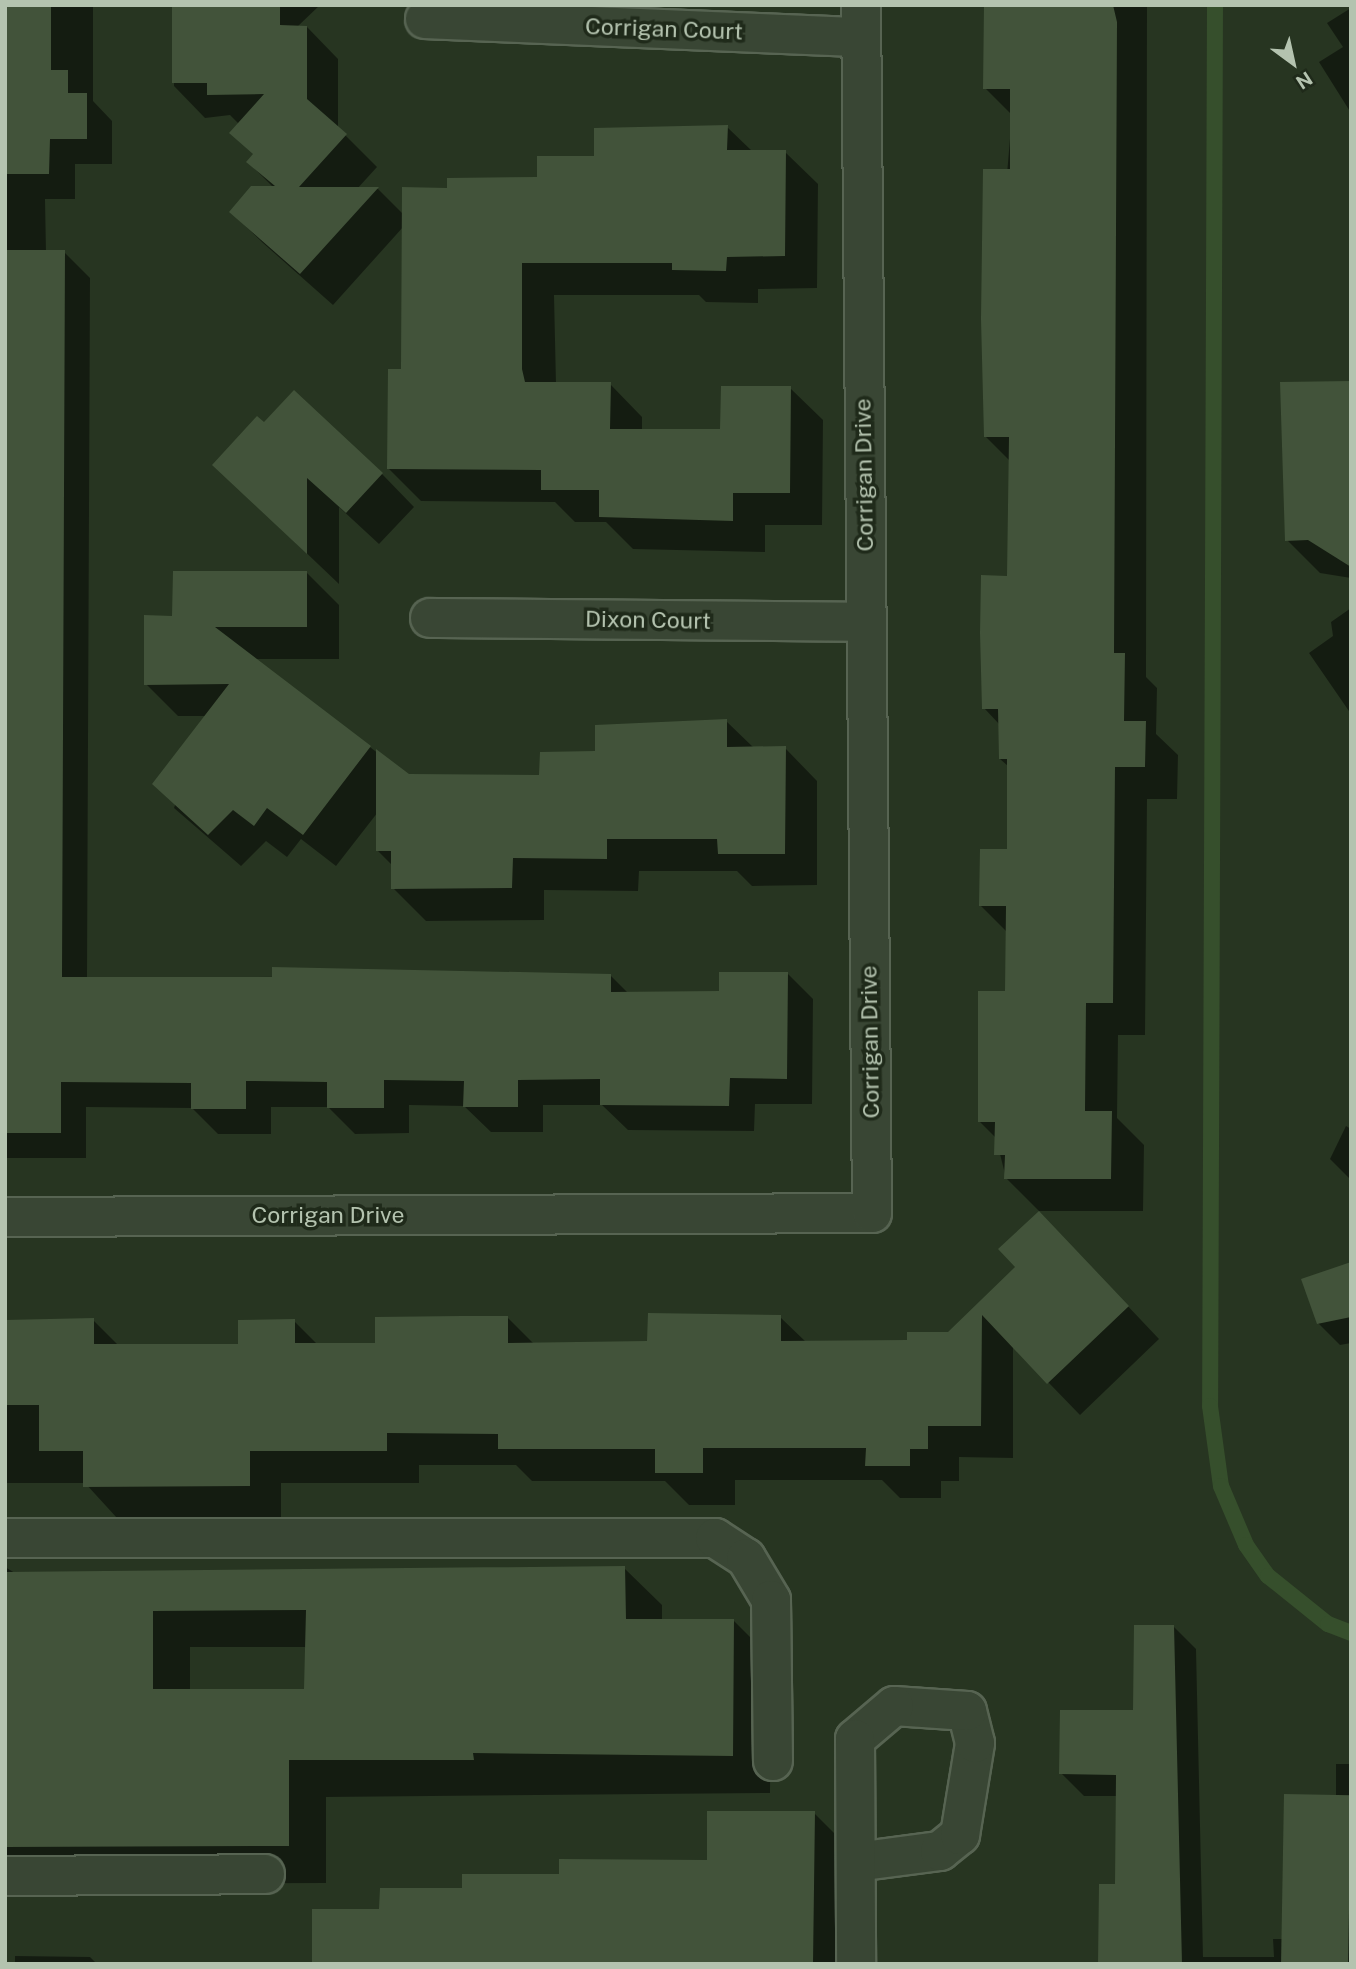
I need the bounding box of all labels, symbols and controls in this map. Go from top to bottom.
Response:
street label: Corrigan Court [585,12,743,46]
north arrow [1258,28,1328,98]
text: N [1292,67,1317,94]
street label: Corrigan Drive [849,398,879,552]
street label: Dixon Court [585,605,711,635]
street label: Corrigan Drive [855,965,885,1119]
street label: Corrigan Drive [251,1201,405,1229]

